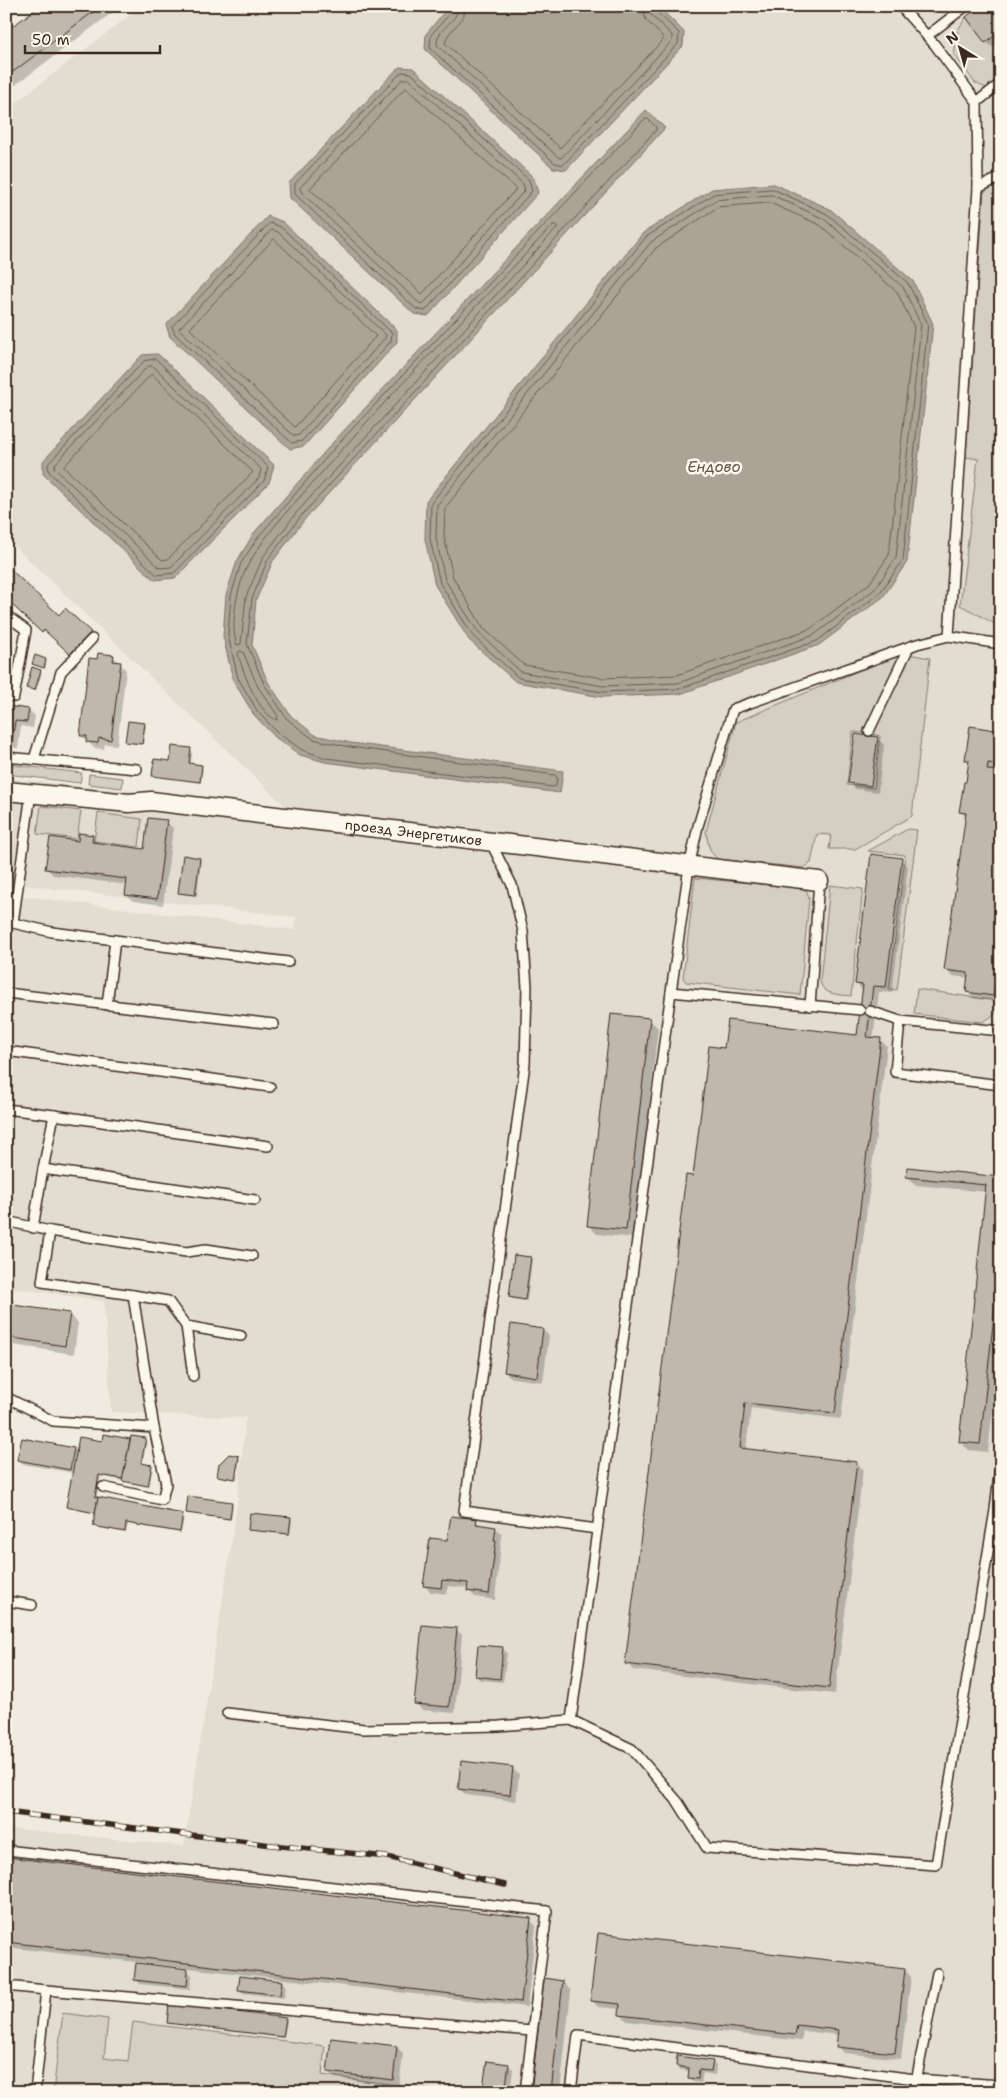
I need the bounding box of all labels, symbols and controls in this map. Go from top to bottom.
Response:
scale bar [25,22,160,54]
north arrow [934,22,984,72]
text: N [942,27,962,48]
text: 50 m [32,30,70,50]
water label: Ендово [687,457,741,477]
street label: проезд Энергетиков [344,815,483,850]

